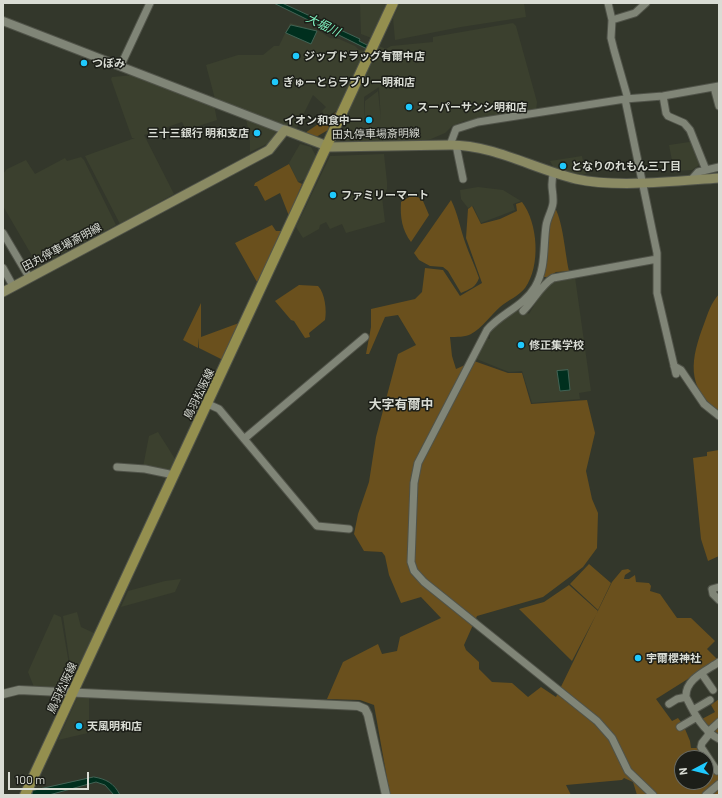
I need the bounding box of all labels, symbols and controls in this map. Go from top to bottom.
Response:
water label: 大堀川 [304,11,342,39]
place label: ジップドラッグ有爾中店 [304,49,425,63]
marker: ジップドラッグ有爾中店 [291,51,301,61]
place label: つぼみ [92,56,125,70]
marker: つぼみ [79,58,89,68]
place label: ぎゅーとらラブリー明和店 [283,75,415,89]
marker: ぎゅーとらラブリー明和店 [270,77,280,87]
place label: スーパーサンシ明和店 [417,100,527,114]
marker: スーパーサンシ明和店 [404,102,414,112]
place label: イオン和食中一 [284,113,361,127]
marker: イオン和食中一 [364,115,374,125]
place label: 三十三銀行 明和支店 [148,126,249,140]
street label: 田丸停車場斎明線 [332,127,420,141]
marker: 三十三銀行 明和支店 [252,128,262,138]
place label: となりのれもん三丁目 [571,159,681,173]
marker: となりのれもん三丁目 [558,161,568,171]
place label: ファミリーマート [341,188,429,202]
marker: ファミリーマート [328,190,338,200]
street label: 田丸停車場斎明線 [20,221,104,273]
place label: 修正集学校 [529,338,584,352]
marker: 修正集学校 [516,340,526,350]
street label: 鳥羽松阪線 [181,366,217,422]
district label: 大字有爾中 [369,397,433,413]
place label: 宇爾櫻神社 [646,651,701,665]
marker: 宇爾櫻神社 [633,653,643,663]
street label: 鳥羽松阪線 [44,660,80,716]
place label: 天風明和店 [87,719,142,733]
marker: 天風明和店 [74,721,84,731]
north arrow [674,750,714,790]
scale bar [10,764,91,790]
text: N [676,767,689,776]
text: 100 m [15,772,45,786]

